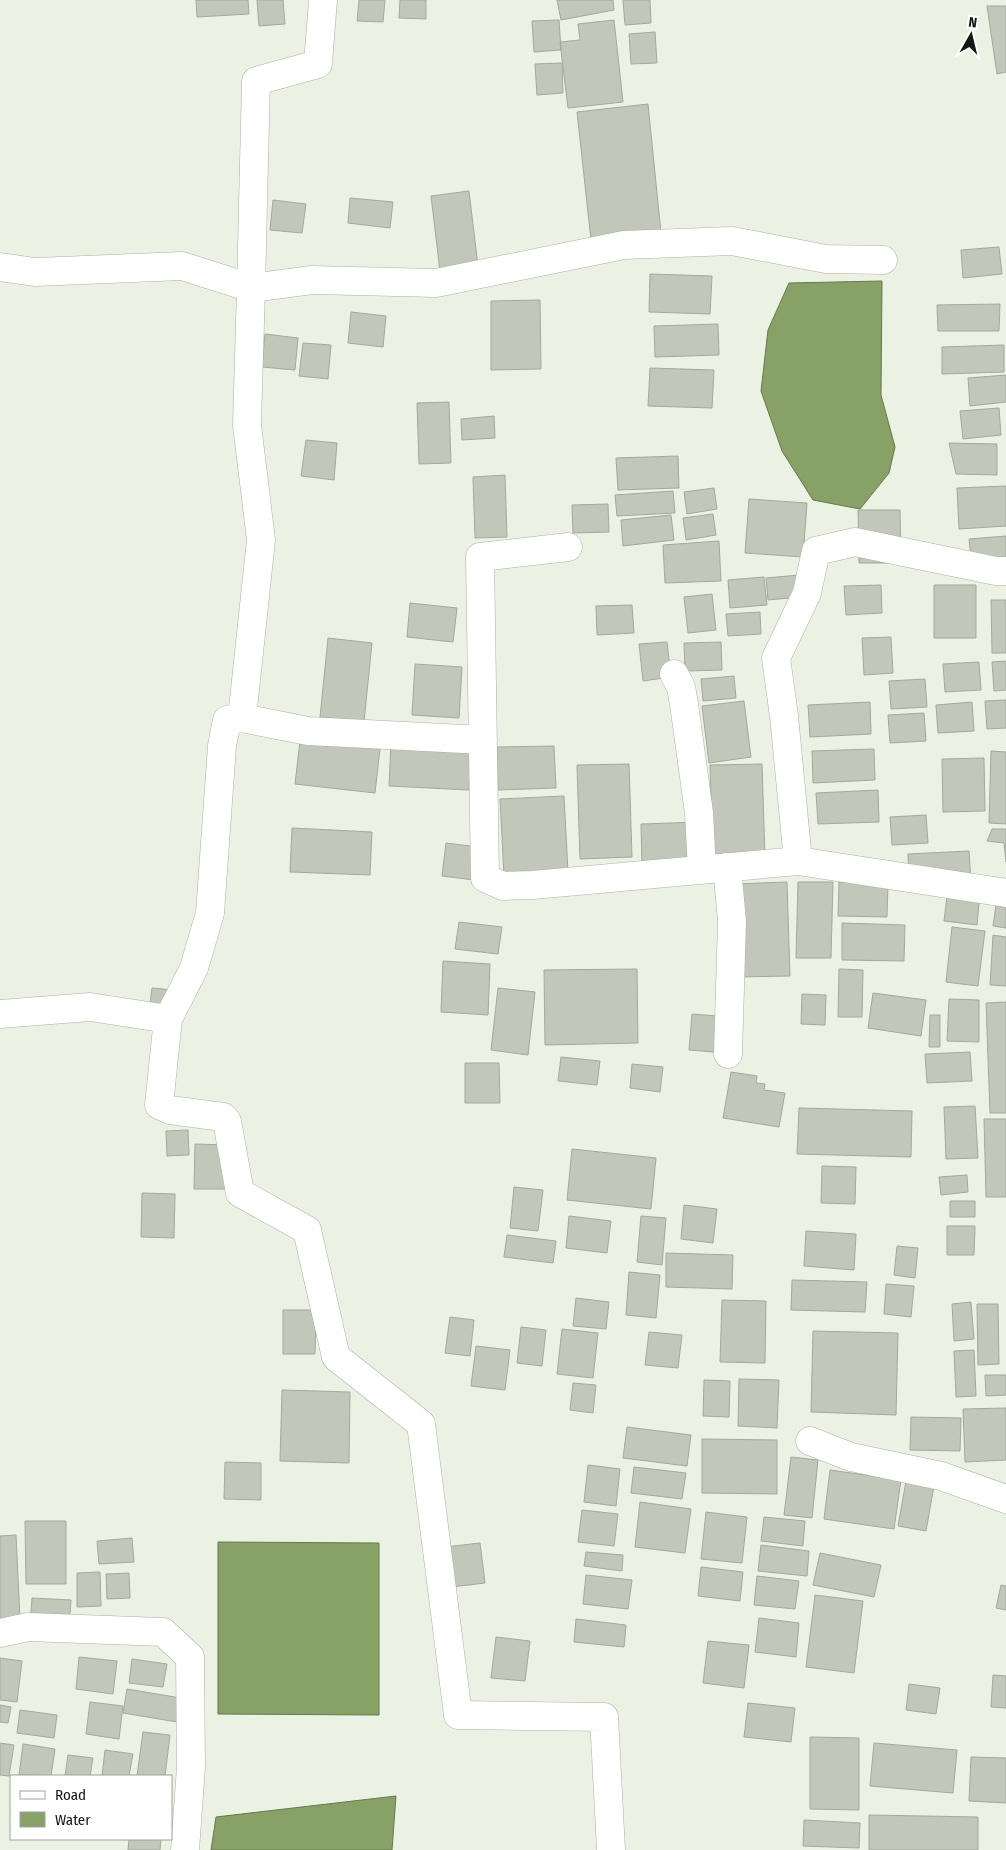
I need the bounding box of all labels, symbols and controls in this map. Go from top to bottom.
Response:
north arrow [946,10,996,60]
text: N [967,14,978,32]
legend [10,1775,172,1840]
text: Road [55,1786,86,1804]
text: Water [55,1811,91,1829]

